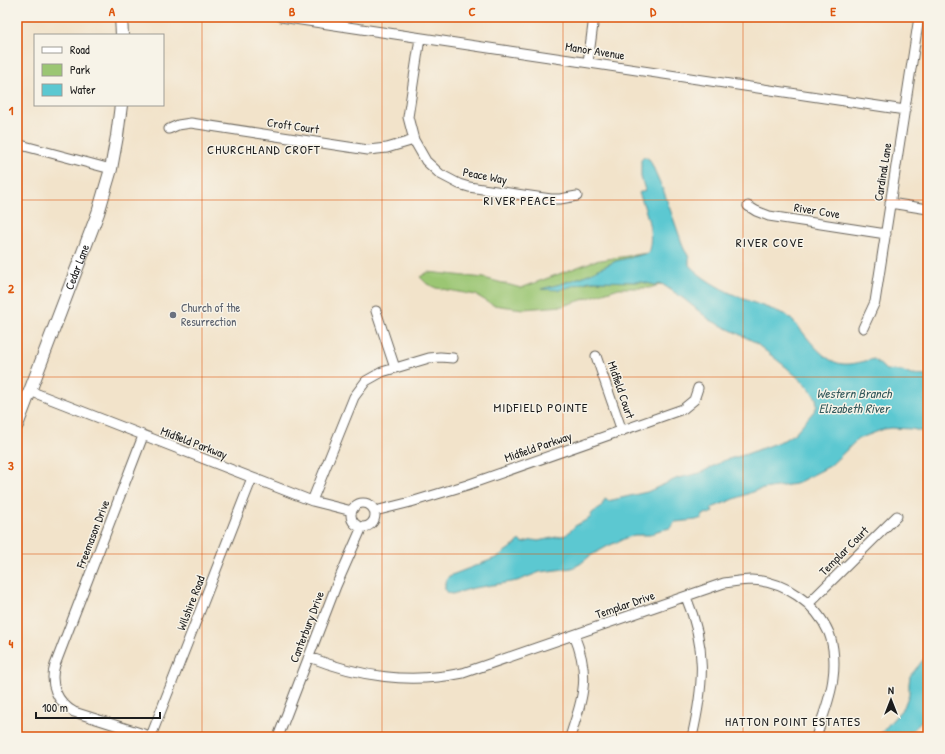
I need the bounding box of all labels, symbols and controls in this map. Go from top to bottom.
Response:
text: A [109,2,116,20]
text: B [289,2,296,20]
text: C [468,2,476,20]
text: D [650,2,657,20]
text: E [830,2,836,20]
legend [34,34,164,106]
street label: Manor Avenue [564,37,626,64]
text: Road [70,41,90,58]
text: Park [70,61,90,78]
text: Water [70,81,96,98]
text: 1 [9,101,14,119]
street label: Croft Court [266,113,321,138]
district label: CHURCHLAND CROFT [207,140,321,158]
street label: Cardinal Lane [870,141,896,202]
street label: Peace Way [462,163,509,188]
district label: RIVER PEACE [483,191,557,209]
street label: River Cove [793,199,841,223]
district label: RIVER COVE [736,233,804,251]
street label: Cedar Lane [60,241,93,292]
text: 2 [8,279,15,297]
place label: Church of the Resurrection [181,299,241,330]
marker: Church of the Resurrection [168,310,178,320]
street label: Midfield Court [604,359,640,422]
water label: Western Branch Elizabeth River [817,384,893,417]
district label: MIDFIELD POINTE [494,398,588,416]
street label: Midfield Parkway [158,422,230,463]
street label: Midfield Parkway [502,427,574,466]
text: 3 [8,456,14,474]
street label: Freemason Drive [71,497,113,571]
street label: Templar Court [815,521,873,579]
street label: Wilshire Road [172,573,209,633]
street label: Templar Drive [593,586,657,623]
street label: Canterbury Drive [285,589,328,665]
text: 4 [9,634,14,652]
north arrow [871,680,911,720]
text: N [888,683,894,697]
scale bar [36,694,160,720]
text: 100 m [42,699,68,716]
district label: HATTON POINT ESTATES [725,712,861,730]

